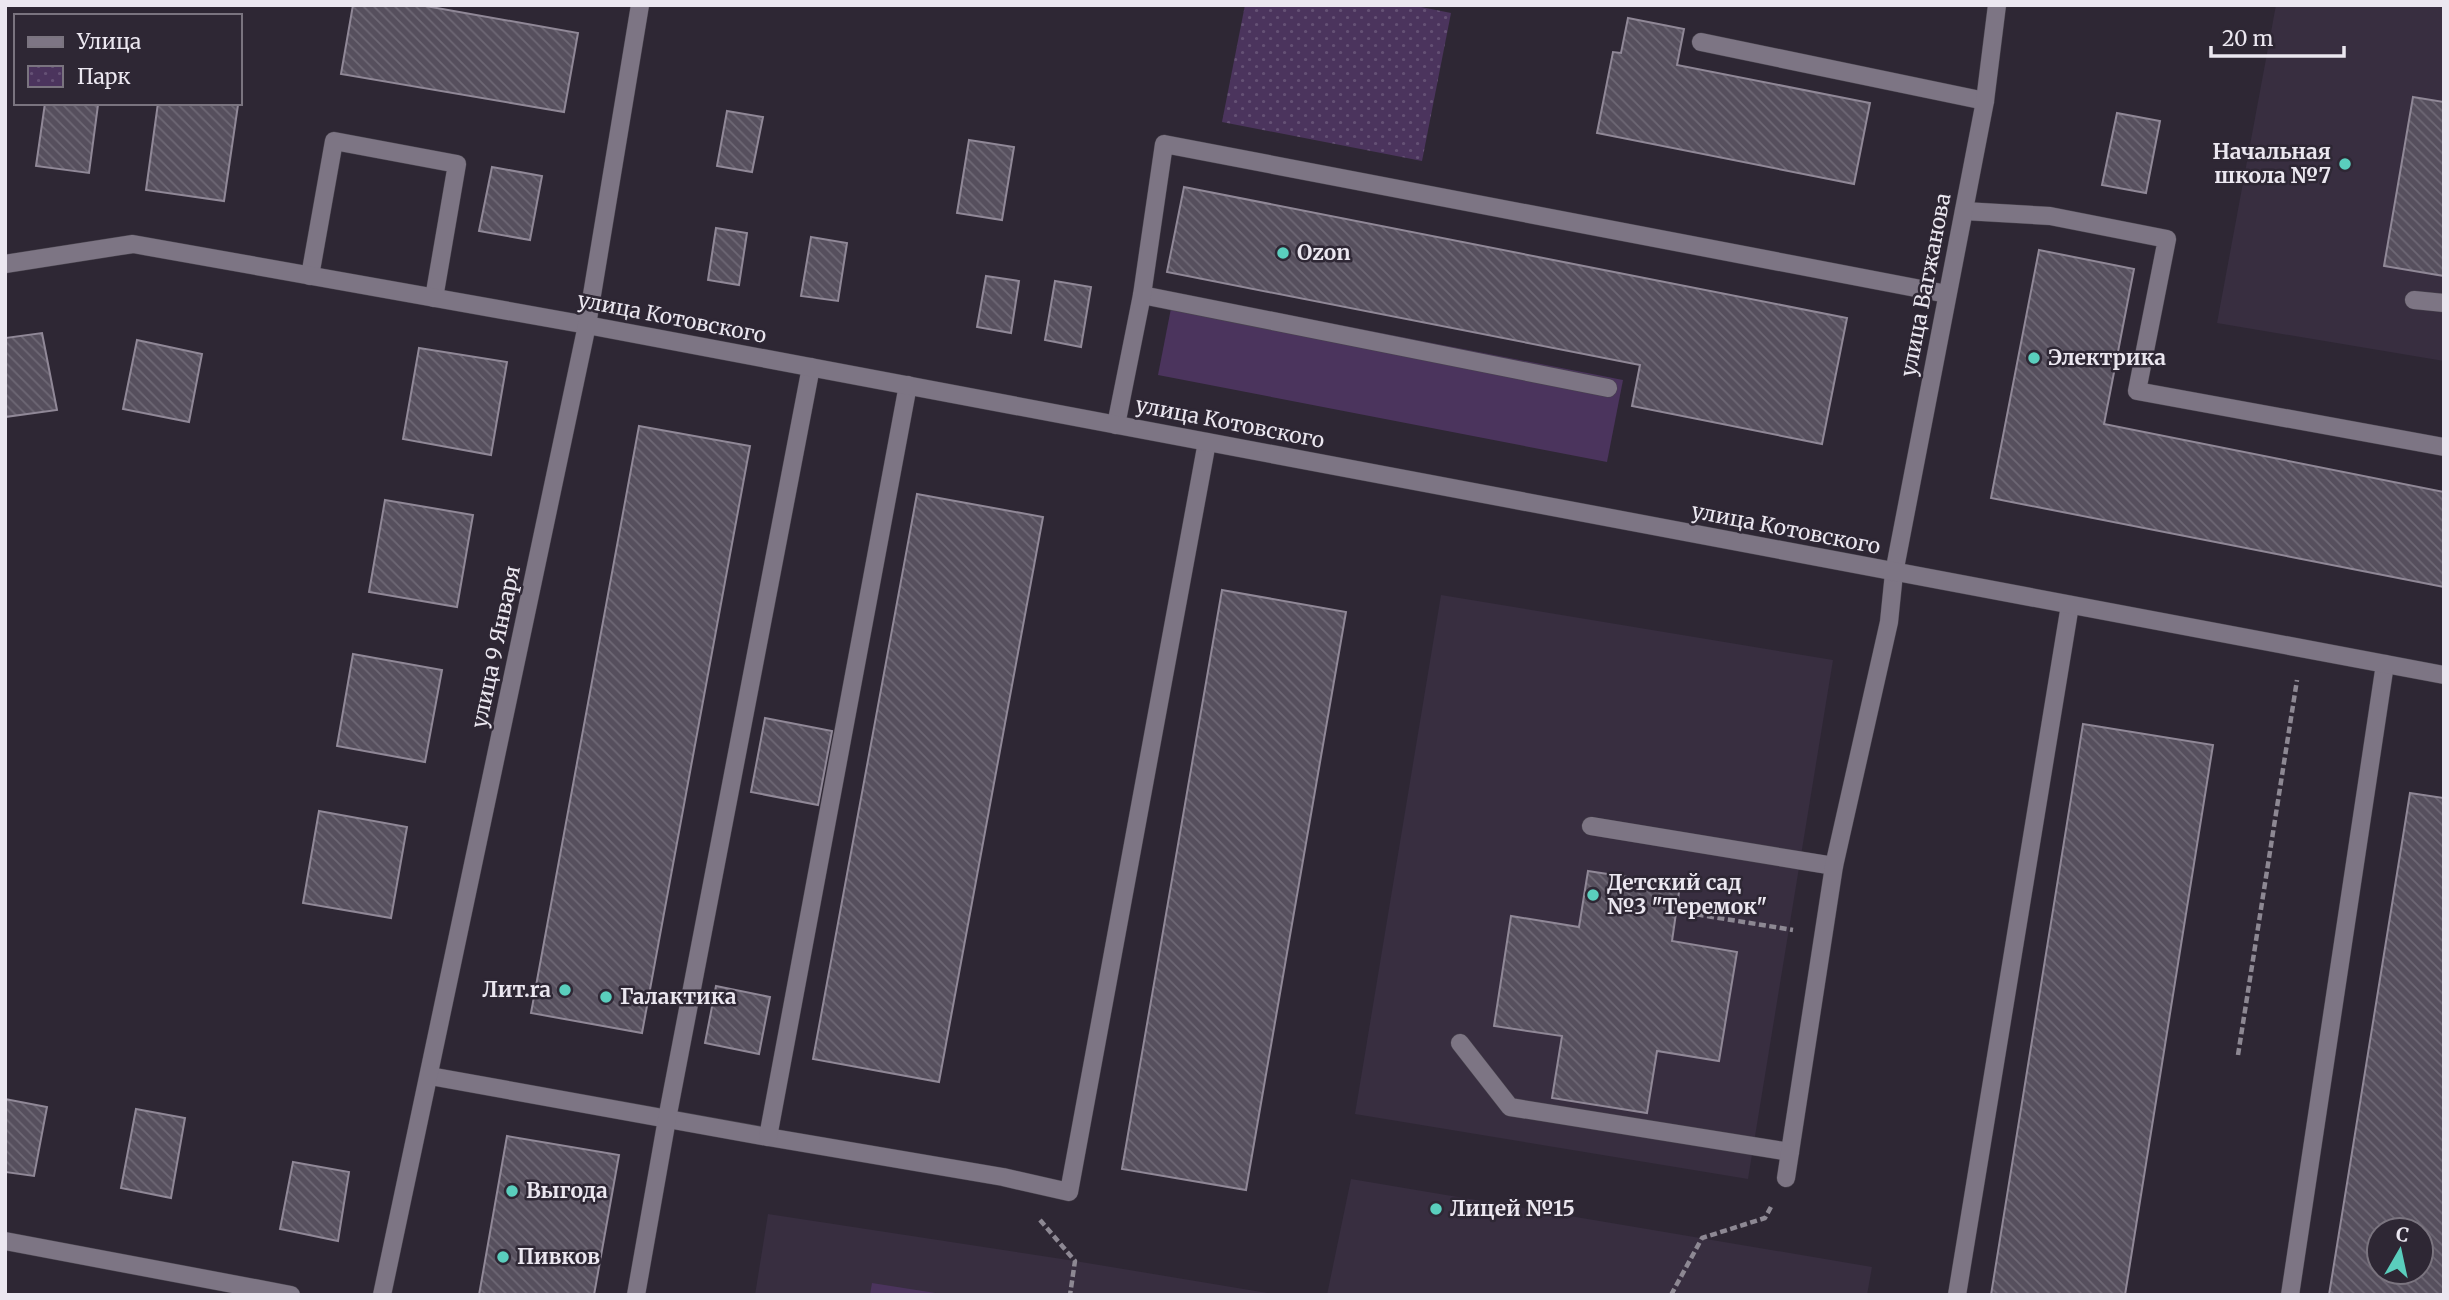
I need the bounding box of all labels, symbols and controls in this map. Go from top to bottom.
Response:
legend [14,14,242,105]
scale bar [2211,14,2344,58]
text: 20 m [2222,25,2274,52]
text: Улица [76,28,141,55]
text: Парк [77,63,131,90]
place label: Начальная школа №7 [2213,138,2331,189]
marker: Начальная школа №7 [2337,156,2353,172]
street label: улица Вагжанова [1894,191,1957,379]
place label: Ozon [1297,239,1351,266]
marker: Ozon [1275,245,1291,261]
street label: улица Котовского [575,286,769,349]
place label: Электрика [2048,344,2166,371]
marker: Электрика [2026,350,2042,366]
street label: улица Котовского [1133,391,1327,454]
street label: улица Котовского [1689,497,1883,560]
street label: улица 9 Января [465,563,526,731]
place label: Детский сад №3 "Теремок" [1607,869,1767,920]
marker: Детский сад №3 "Теремок" [1585,887,1601,903]
place label: Лит.ra [482,976,551,1003]
marker: Лит.ra [557,982,573,998]
place label: Галактика [620,983,737,1010]
marker: Галактика [598,989,614,1005]
place label: Выгода [526,1177,608,1204]
marker: Выгода [504,1183,520,1199]
place label: Лицей №15 [1450,1195,1575,1222]
marker: Лицей №15 [1428,1201,1444,1217]
north arrow [2365,1216,2435,1286]
text: С [2395,1221,2411,1247]
place label: Пивков [517,1243,600,1270]
marker: Пивков [495,1249,511,1265]

